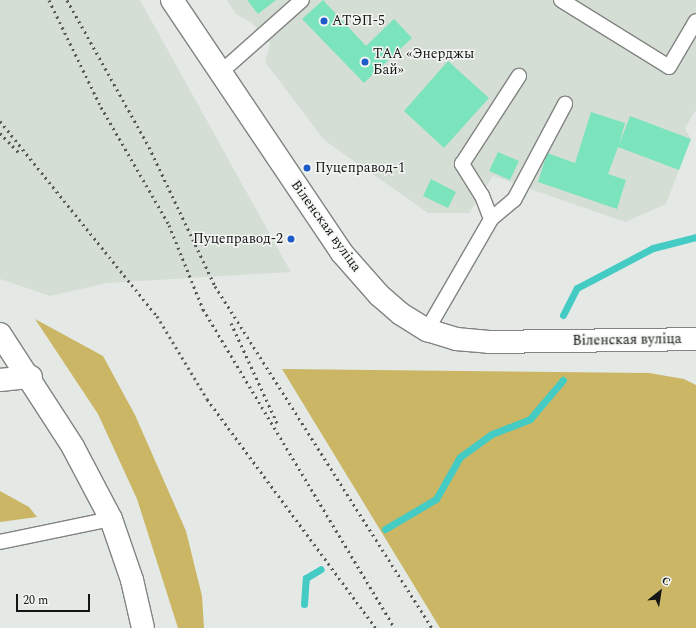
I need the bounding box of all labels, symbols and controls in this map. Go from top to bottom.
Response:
place label: АТЭП-5 [332,13,385,29]
marker: АТЭП-5 [319,16,329,26]
place label: ТАА «Энерджы Бай» [373,46,474,78]
marker: ТАА «Энерджы Бай» [360,57,370,67]
place label: Пуцеправод-1 [315,160,405,176]
marker: Пуцеправод-1 [302,163,312,173]
street label: Віленская вуліца [287,177,365,275]
place label: Пуцеправод-2 [193,231,283,247]
marker: Пуцеправод-2 [286,234,296,244]
street label: Віленская вуліца [572,331,682,349]
north arrow [640,572,680,612]
text: С [659,572,674,590]
scale bar [18,586,92,612]
text: 20 m [23,591,48,610]

